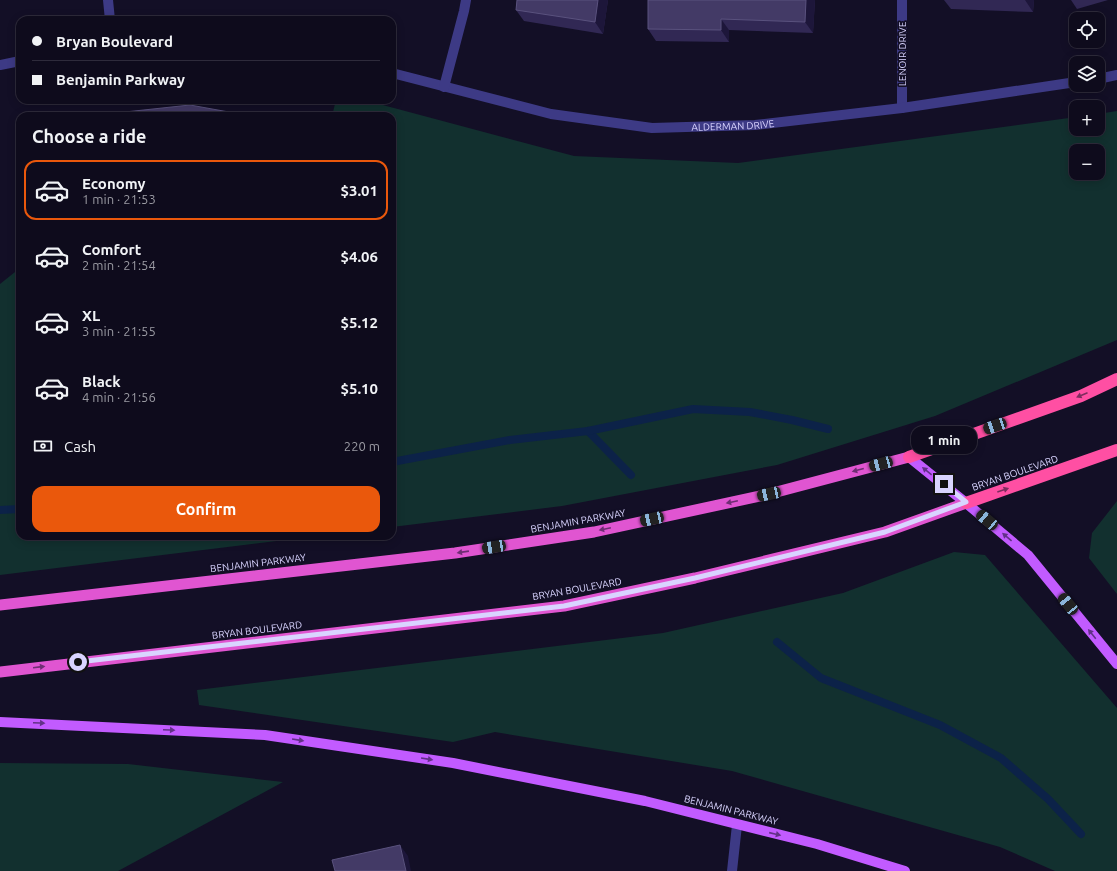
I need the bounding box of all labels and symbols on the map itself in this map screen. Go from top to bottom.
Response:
street label: LENOIR DRIVE [897,21,908,86]
street label: ALDERMAN DRIVE [691,117,775,132]
one-way arrow [1075,393,1087,399]
car [982,416,1008,436]
callout: 1 min [911,426,977,454]
street label: BRYAN BOULEVARD [970,453,1060,493]
car [868,455,894,473]
one-way arrow [922,466,932,475]
one-way arrow [852,468,864,474]
route end [935,475,953,493]
car [756,486,782,502]
one-way arrow [998,487,1010,493]
one-way arrow [726,499,738,505]
street label: BENJAMIN PARKWAY [530,507,627,535]
car [974,508,1000,532]
car [639,511,665,527]
one-way arrow [599,527,611,533]
one-way arrow [1001,532,1012,541]
car [481,539,507,555]
one-way arrow [457,549,469,555]
street label: BENJAMIN PARKWAY [209,552,307,574]
street label: BRYAN BOULEVARD [531,576,623,602]
car [1056,591,1080,617]
street label: BRYAN BOULEVARD [211,619,303,641]
one-way arrow [1088,629,1097,639]
route start [69,653,87,671]
one-way arrow [33,664,45,670]
one-way arrow [33,720,45,727]
one-way arrow [163,727,176,733]
one-way arrow [292,737,304,743]
one-way arrow [421,756,433,762]
street label: BENJAMIN PARKWAY [683,793,779,827]
one-way arrow [769,831,781,837]

